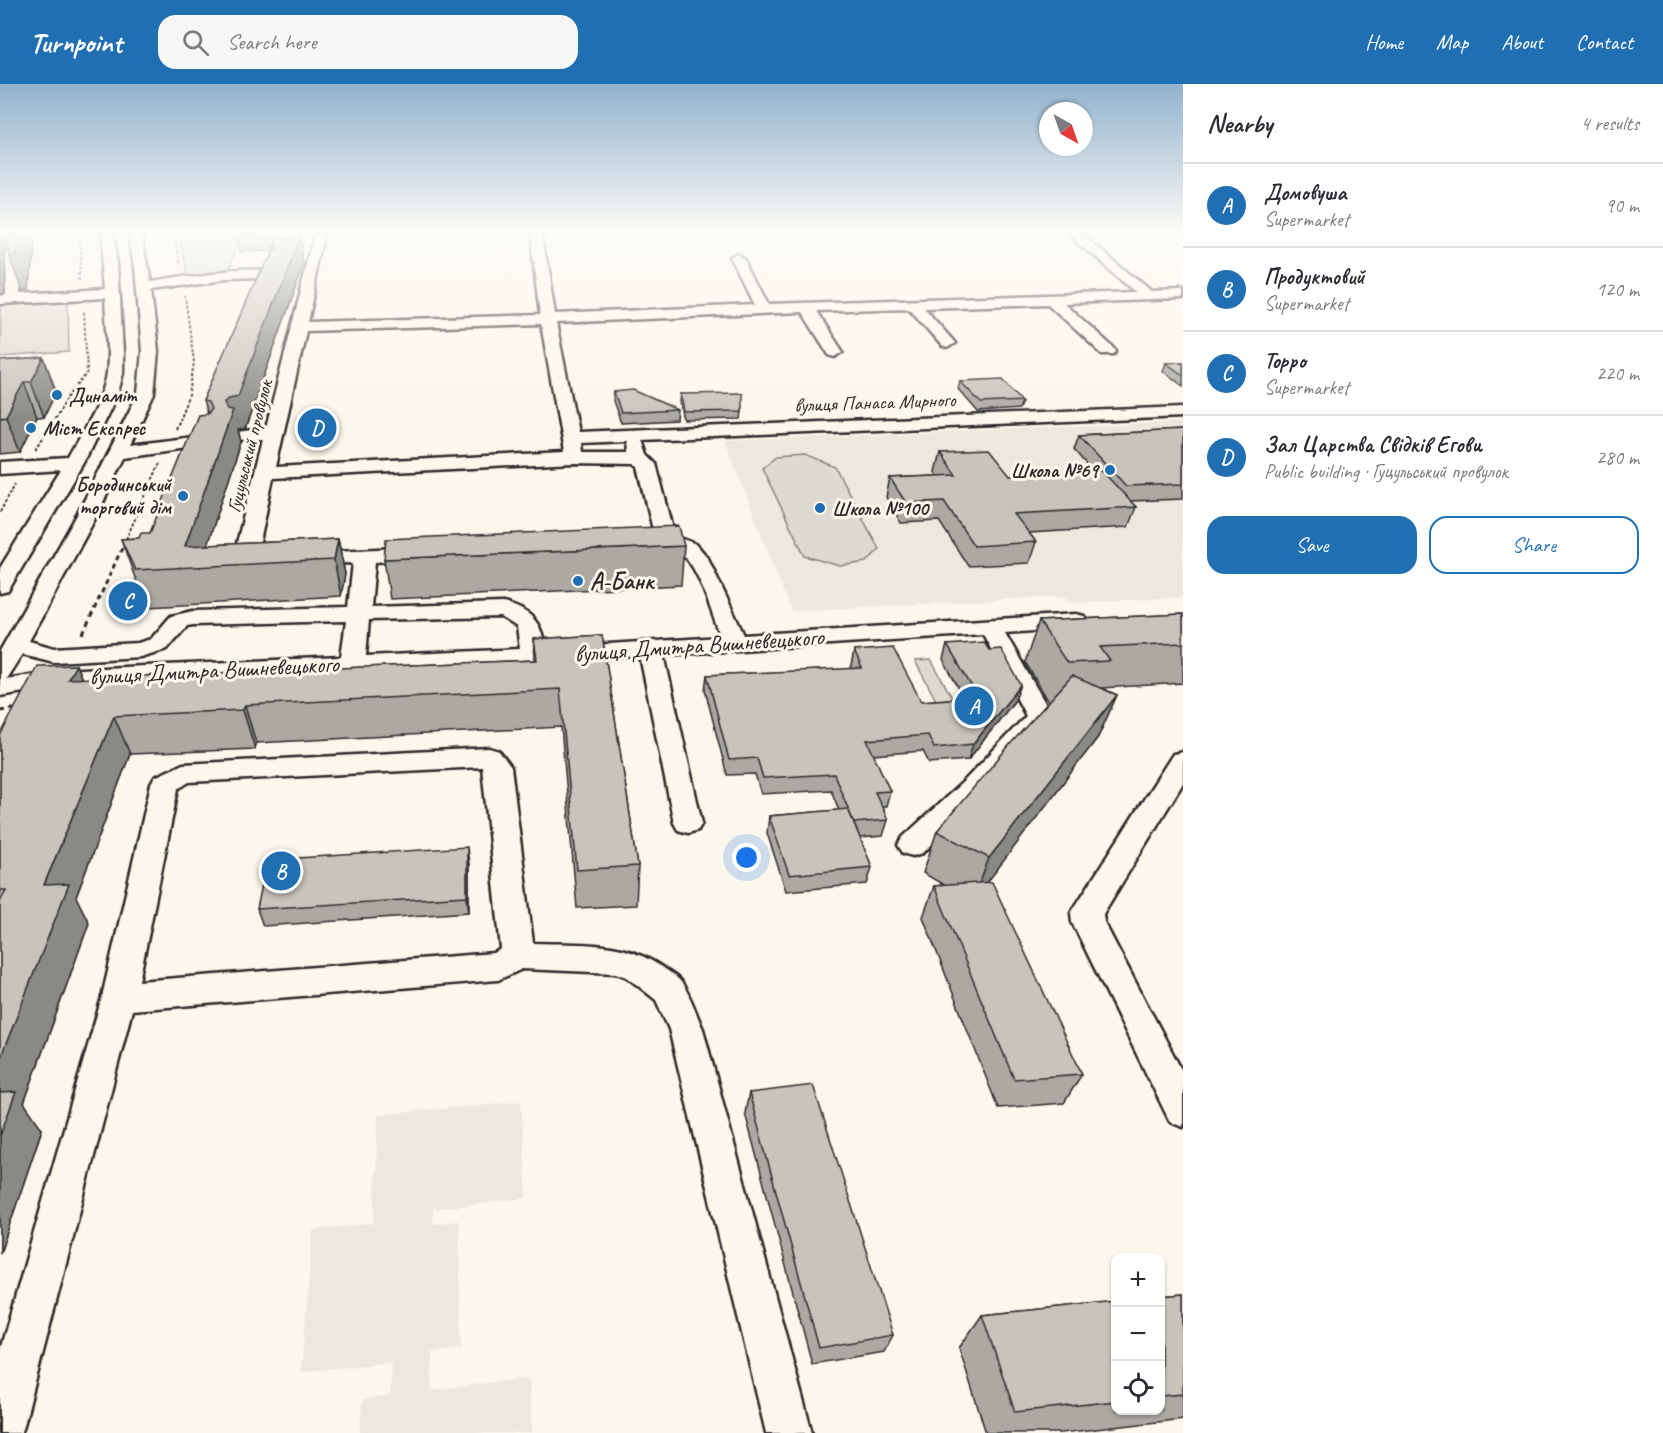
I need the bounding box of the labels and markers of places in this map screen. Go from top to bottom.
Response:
place label: Динаміт [69,383,138,408]
marker: Динаміт [50,388,64,402]
pin: D [298,406,336,450]
place label: Міст Експрес [43,416,147,441]
marker: Міст Експрес [24,421,38,435]
place label: Школа №69 [1011,458,1100,483]
marker: Школа №69 [1103,463,1117,477]
place label: Бородинський торговий дім [76,472,173,520]
marker: Бородинський торговий дім [176,489,190,503]
place label: Школа №100 [832,496,930,521]
marker: Школа №100 [813,501,827,515]
place label: А-Банк [590,566,656,596]
marker: А-Банк [571,574,585,588]
pin: C [108,578,148,624]
pin: A [954,684,994,728]
pin: B [262,848,300,894]

